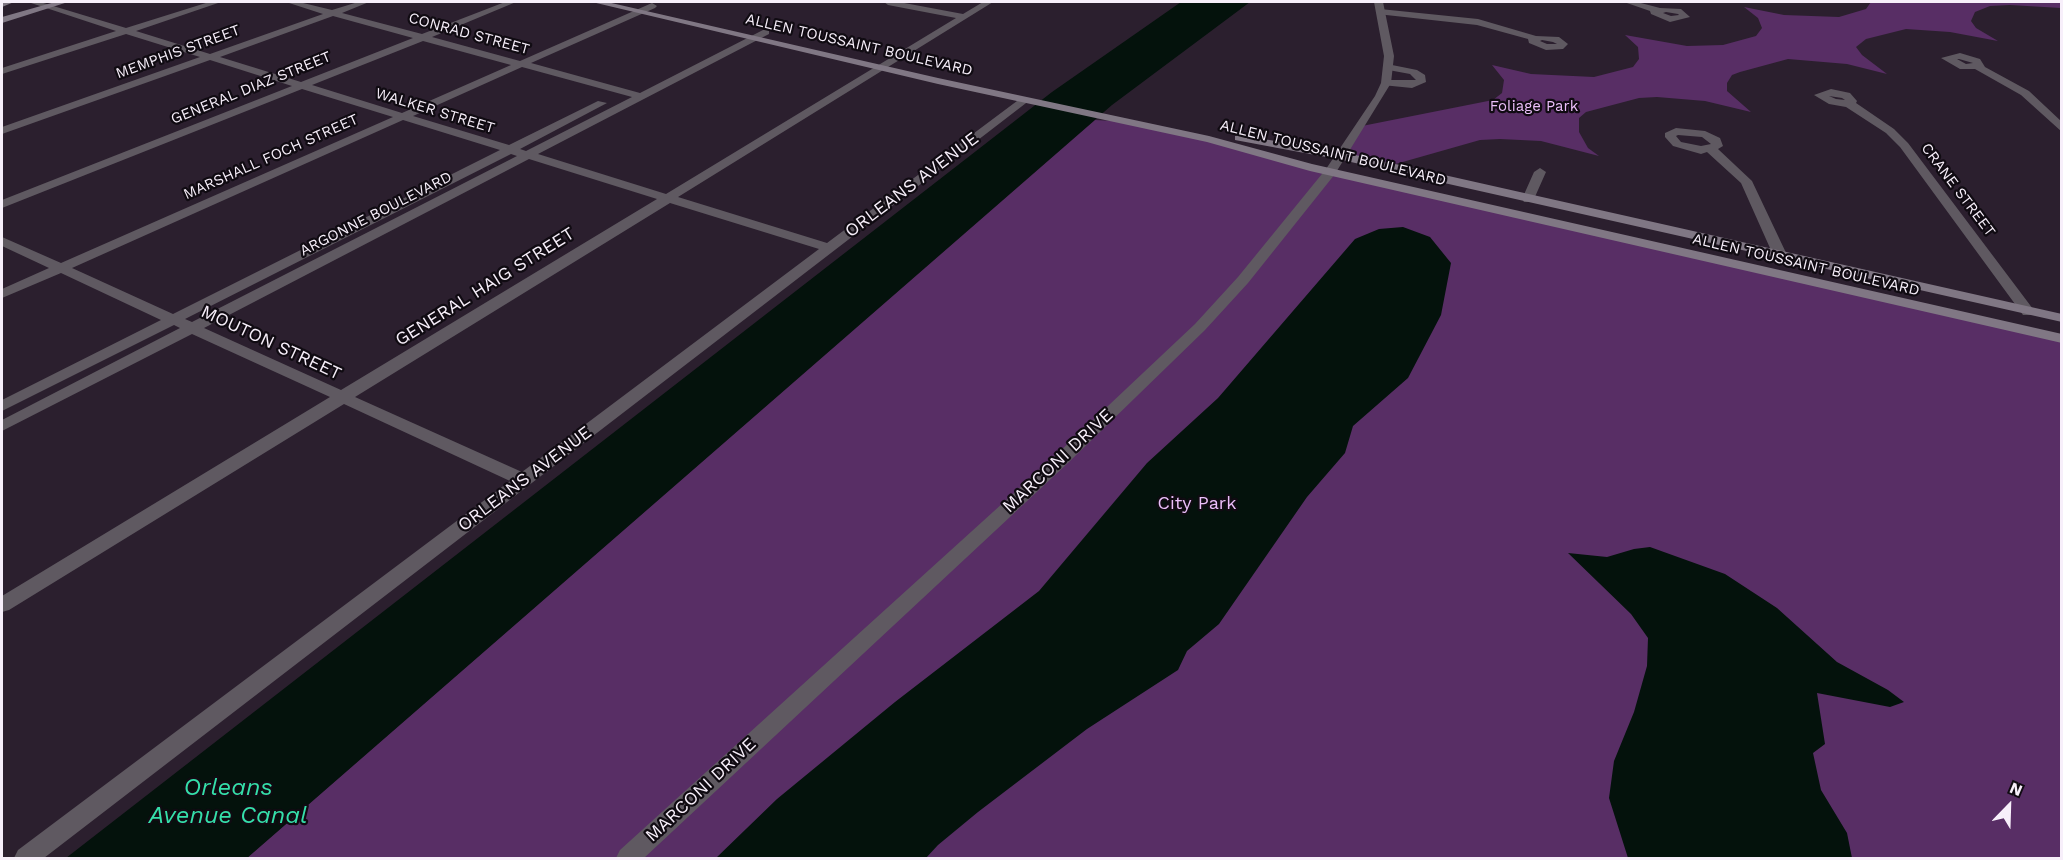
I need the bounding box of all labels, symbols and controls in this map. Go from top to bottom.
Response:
street label: CONRAD STREET [406,9,532,59]
street label: ALLEN TOUSSAINT BOULEVARD [744,10,974,80]
street label: MEMPHIS STREET [113,21,243,83]
street label: GENERAL DIAZ STREET [168,48,334,128]
street label: WALKER STREET [373,84,497,138]
park label: Foliage Park [1490,98,1578,116]
street label: MARSHALL FOCH STREET [181,110,361,204]
street label: ALLEN TOUSSAINT BOULEVARD [1218,116,1448,190]
street label: ORLEANS AVENUE [841,128,983,242]
street label: CRANE STREET [1917,140,1999,240]
street label: ARGONNE BOULEVARD [297,168,455,260]
street label: GENERAL HAIG STREET [391,223,579,351]
street label: ALLEN TOUSSAINT BOULEVARD [1691,230,1921,300]
street label: MOUTON STREET [197,301,345,385]
street label: MARCONI DRIVE [998,404,1118,518]
street label: ORLEANS AVENUE [454,422,596,536]
park label: City Park [1158,493,1236,515]
street label: MARCONI DRIVE [641,733,761,847]
water label: Orleans Avenue Canal [149,774,307,830]
north arrow [1979,776,2039,836]
text: N [2007,778,2025,800]

